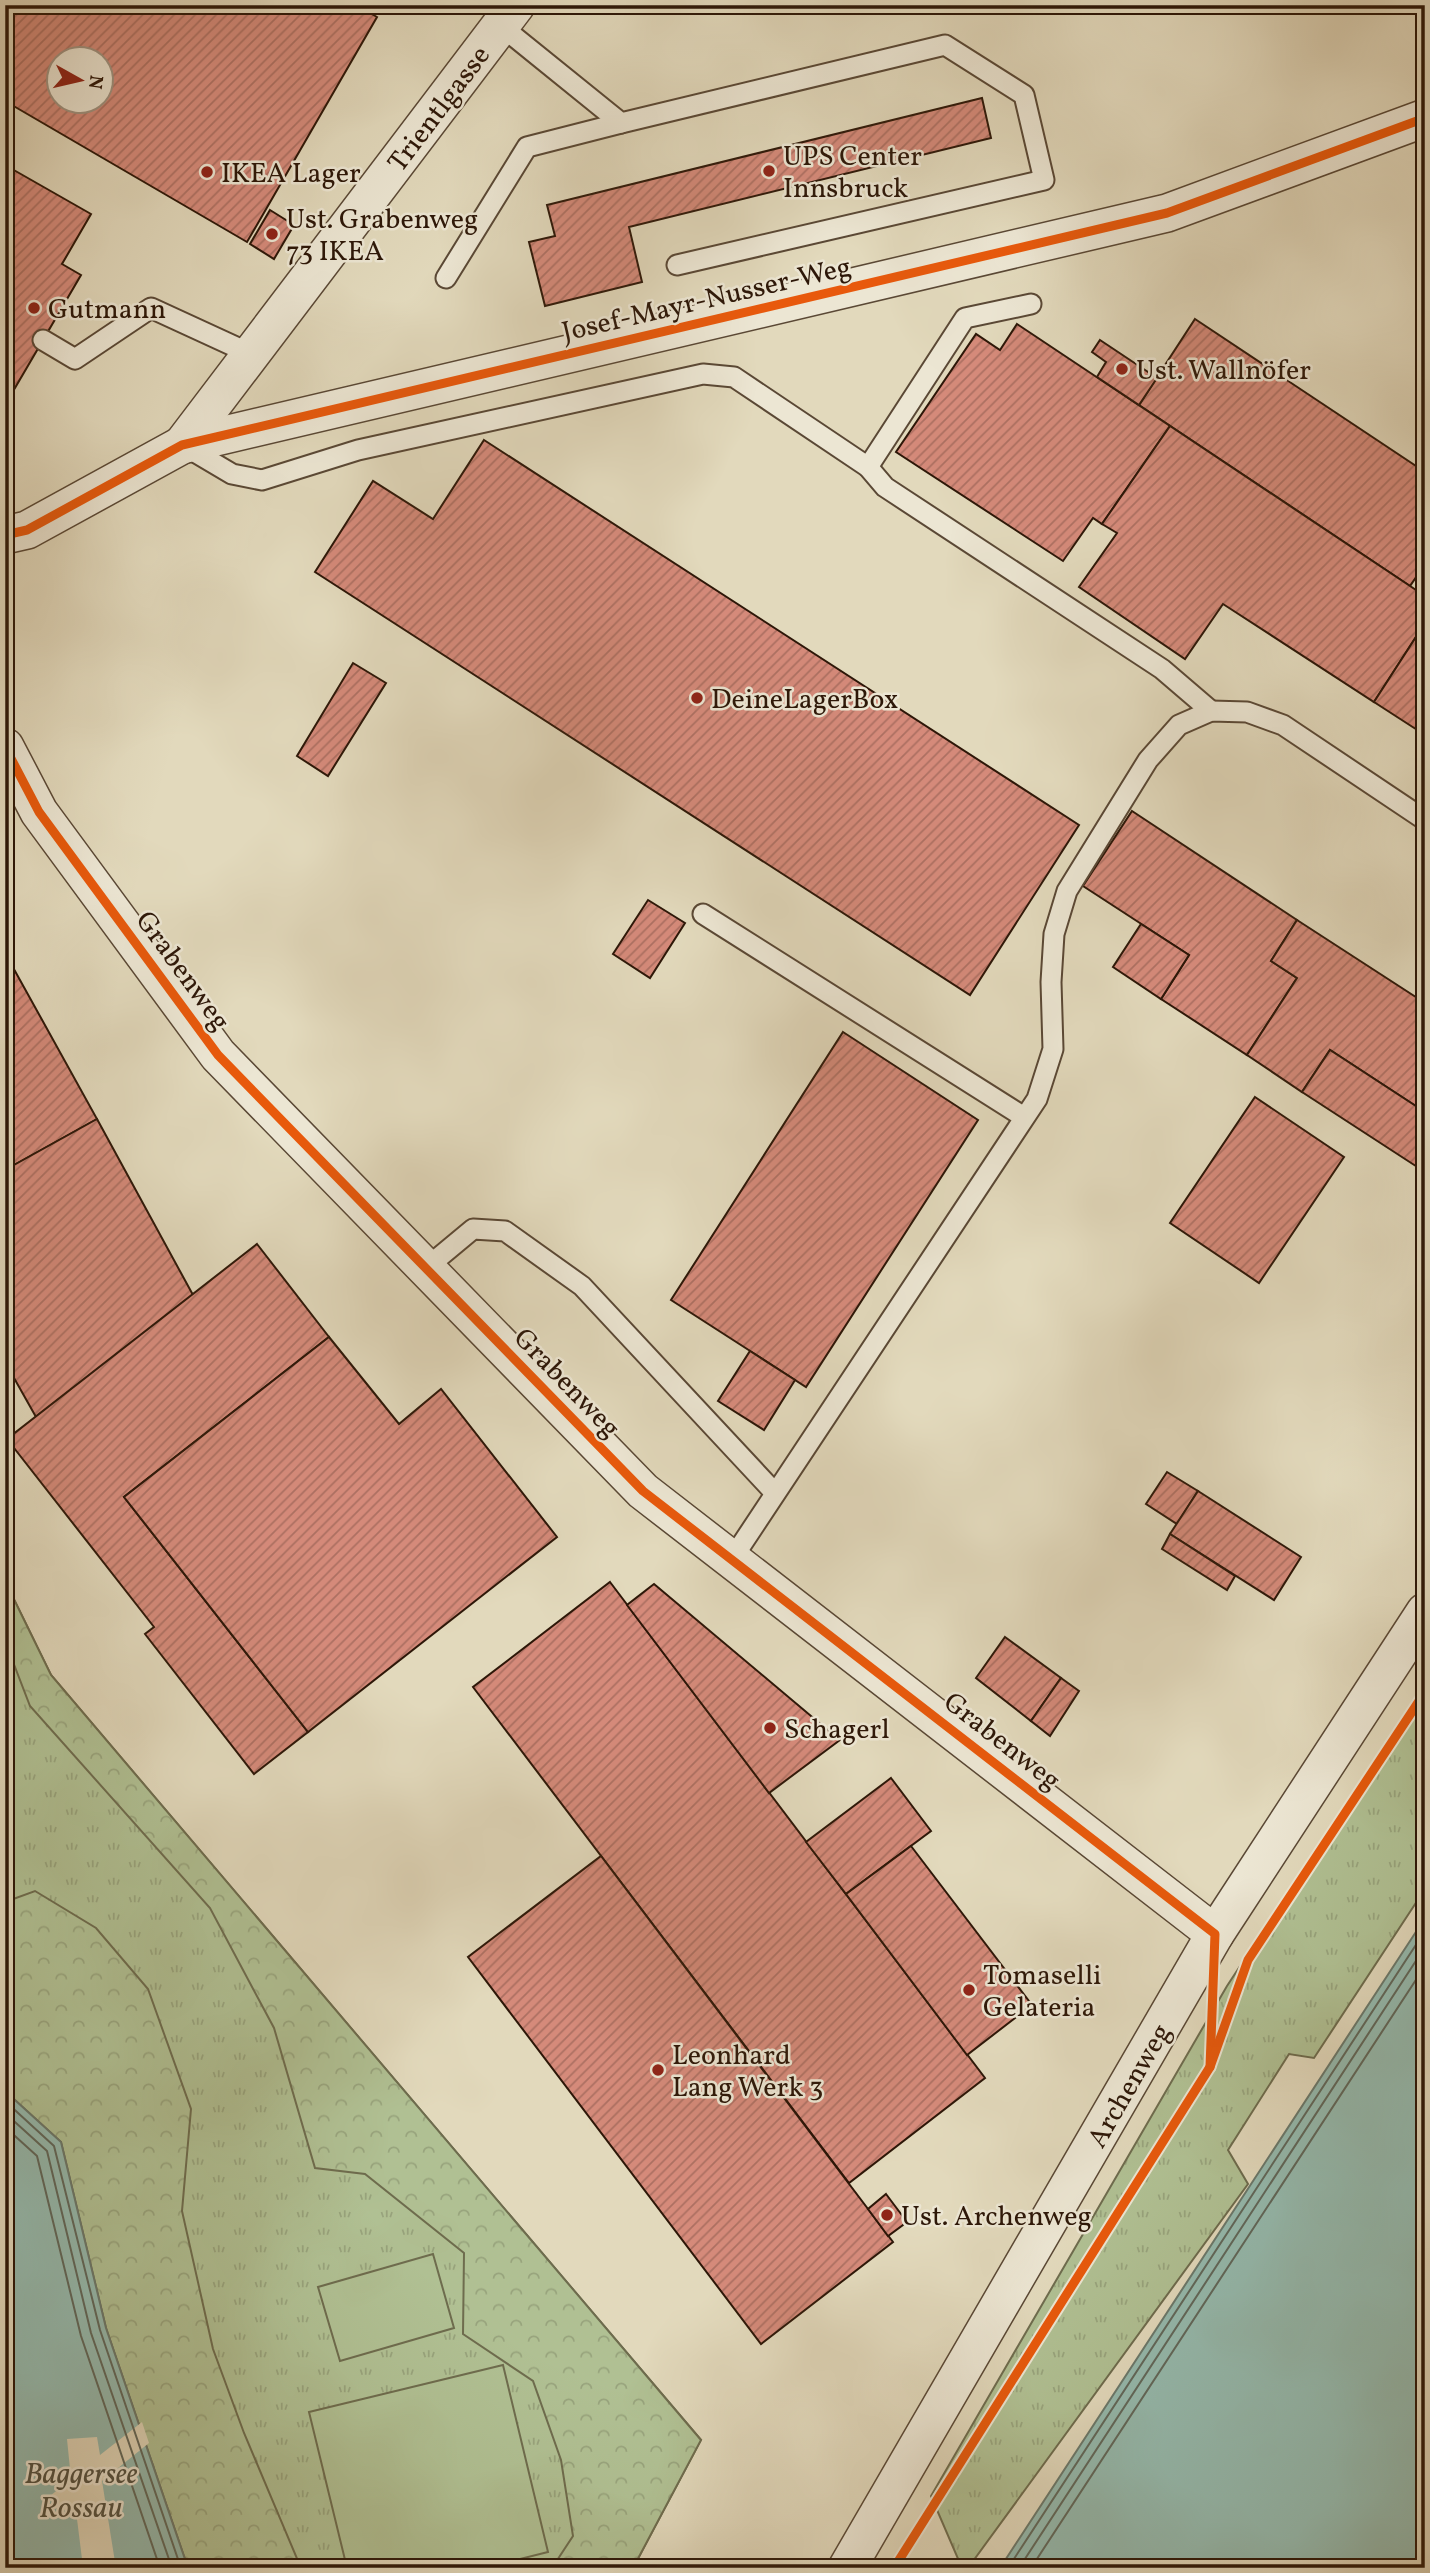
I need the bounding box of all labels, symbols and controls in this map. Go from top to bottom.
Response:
street label: Trientlgasse [380,38,500,181]
north arrow [46,46,116,116]
text: N [81,73,109,91]
place label: UPS Center Innsbruck [783,138,922,209]
place label: IKEA Lager [221,155,361,194]
marker: UPS Center Innsbruck [761,163,777,179]
marker: IKEA Lager [199,164,215,180]
place label: Ust. Grabenweg 73 IKEA [286,201,478,272]
marker: Ust. Grabenweg 73 IKEA [264,226,280,242]
street label: Josef-Mayr-Nusser-Weg [558,248,855,353]
place label: Gutmann [48,291,166,330]
marker: Gutmann [26,300,42,316]
place label: Ust. Wallnöfer [1136,352,1311,391]
marker: Ust. Wallnöfer [1114,361,1130,377]
place label: DeineLagerBox [711,681,898,720]
marker: DeineLagerBox [689,690,705,706]
street label: Grabenweg [125,904,239,1039]
street label: Grabenweg [504,1320,629,1447]
street label: Grabenweg [935,1684,1068,1800]
place label: Schagerl [784,1711,890,1750]
marker: Schagerl [762,1720,778,1736]
place label: Tomaselli Gelateria [983,1957,1101,2028]
marker: Tomaselli Gelateria [961,1982,977,1998]
street label: Archenweg [1079,2017,1182,2156]
place label: Leonhard Lang Werk 3 [672,2037,823,2108]
marker: Leonhard Lang Werk 3 [650,2062,666,2078]
place label: Ust. Archenweg [901,2198,1092,2237]
marker: Ust. Archenweg [879,2207,895,2223]
water label: Baggersee Rossau [24,2454,138,2530]

